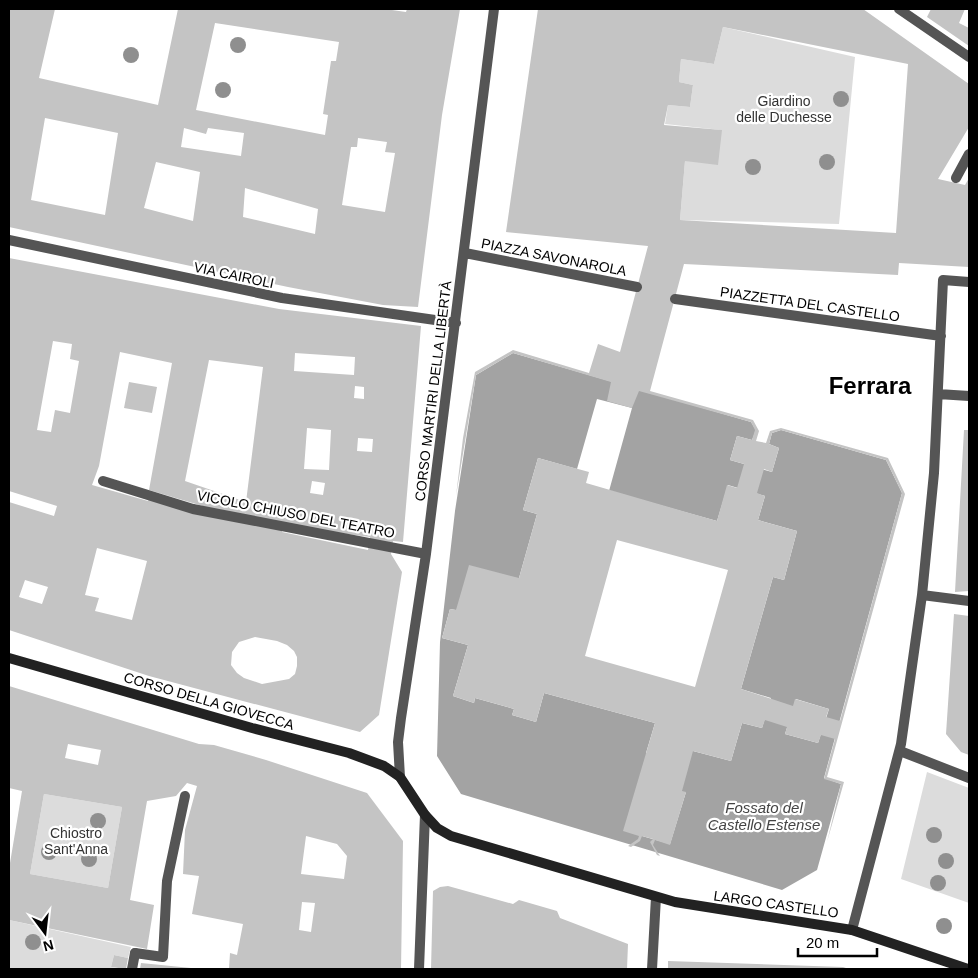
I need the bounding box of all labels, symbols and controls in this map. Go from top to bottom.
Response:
park label: Giardino delle Duchesse [736,93,832,125]
street label: PIAZZA SAVONAROLA [480,235,629,279]
street label: VIA CAIROLI [192,259,276,291]
street label: CORSO MARTIRI DELLA LIBERTÀ [412,279,455,502]
street label: PIAZZETTA DEL CASTELLO [719,283,901,325]
district label: Ferrara [829,372,912,399]
street label: VICOLO CHIUSO DEL TEATRO [196,487,396,541]
street label: CORSO DELLA GIOVECCA [122,669,297,733]
water label: Fossato del Castello Estense [708,799,820,833]
park label: Chiostro Sant'Anna [44,825,108,857]
street label: LARGO CASTELLO [712,887,840,921]
north arrow [20,908,70,958]
scale bar [798,926,877,958]
text: 20 m [806,934,839,951]
text: N [41,937,55,955]

